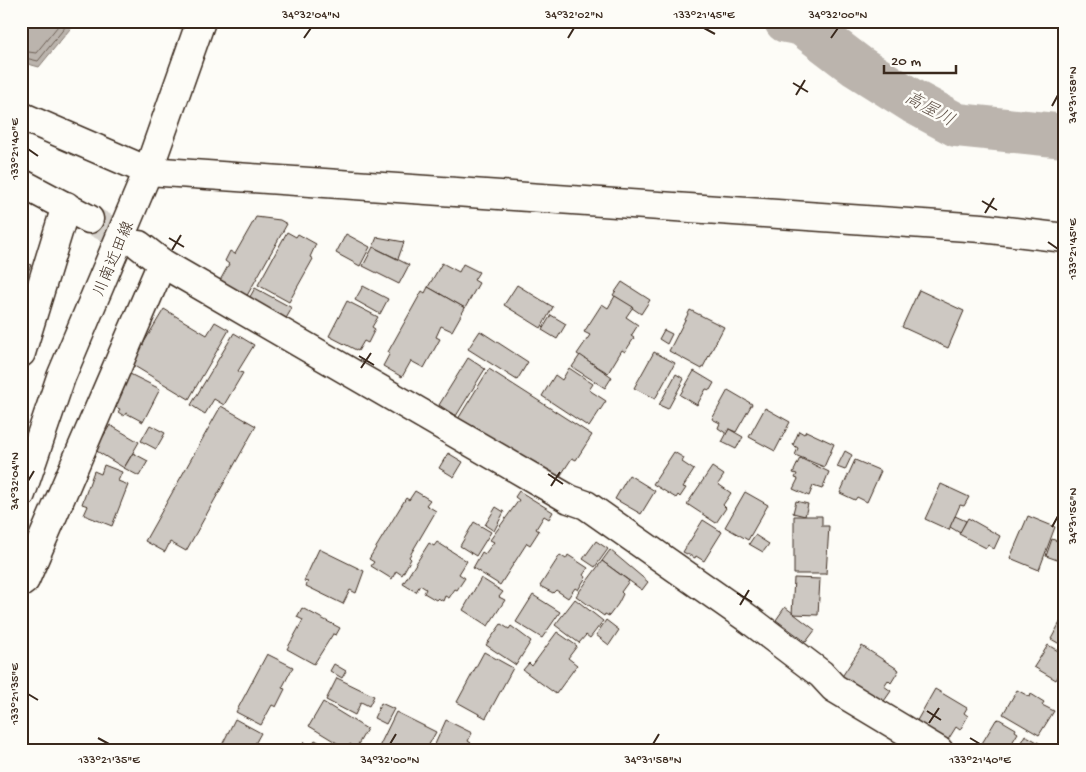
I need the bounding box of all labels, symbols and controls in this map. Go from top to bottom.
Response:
text: 34°32'04"N [281,9,340,23]
text: 34°32'02"N [544,9,603,23]
text: 133°21'45"E [673,9,735,23]
text: 34°32'00"N [808,9,868,23]
scale bar [884,42,956,74]
text: 20 m [891,53,921,71]
text: 34°31'58"N [1067,66,1081,125]
water label: 高屋川 [900,87,958,132]
text: 133°21'40"E [9,118,23,181]
street label: 川南近田線 [89,218,140,300]
text: 133°21'45"E [1067,218,1081,280]
text: 34°32'04"N [9,452,23,511]
text: 34°31'56"N [1067,488,1081,545]
text: 133°21'35"E [9,663,23,726]
text: 133°21'35"E [77,754,140,768]
text: 34°32'00"N [360,754,420,768]
text: 34°31'58"N [623,754,682,768]
text: 133°21'40"E [948,754,1011,768]

